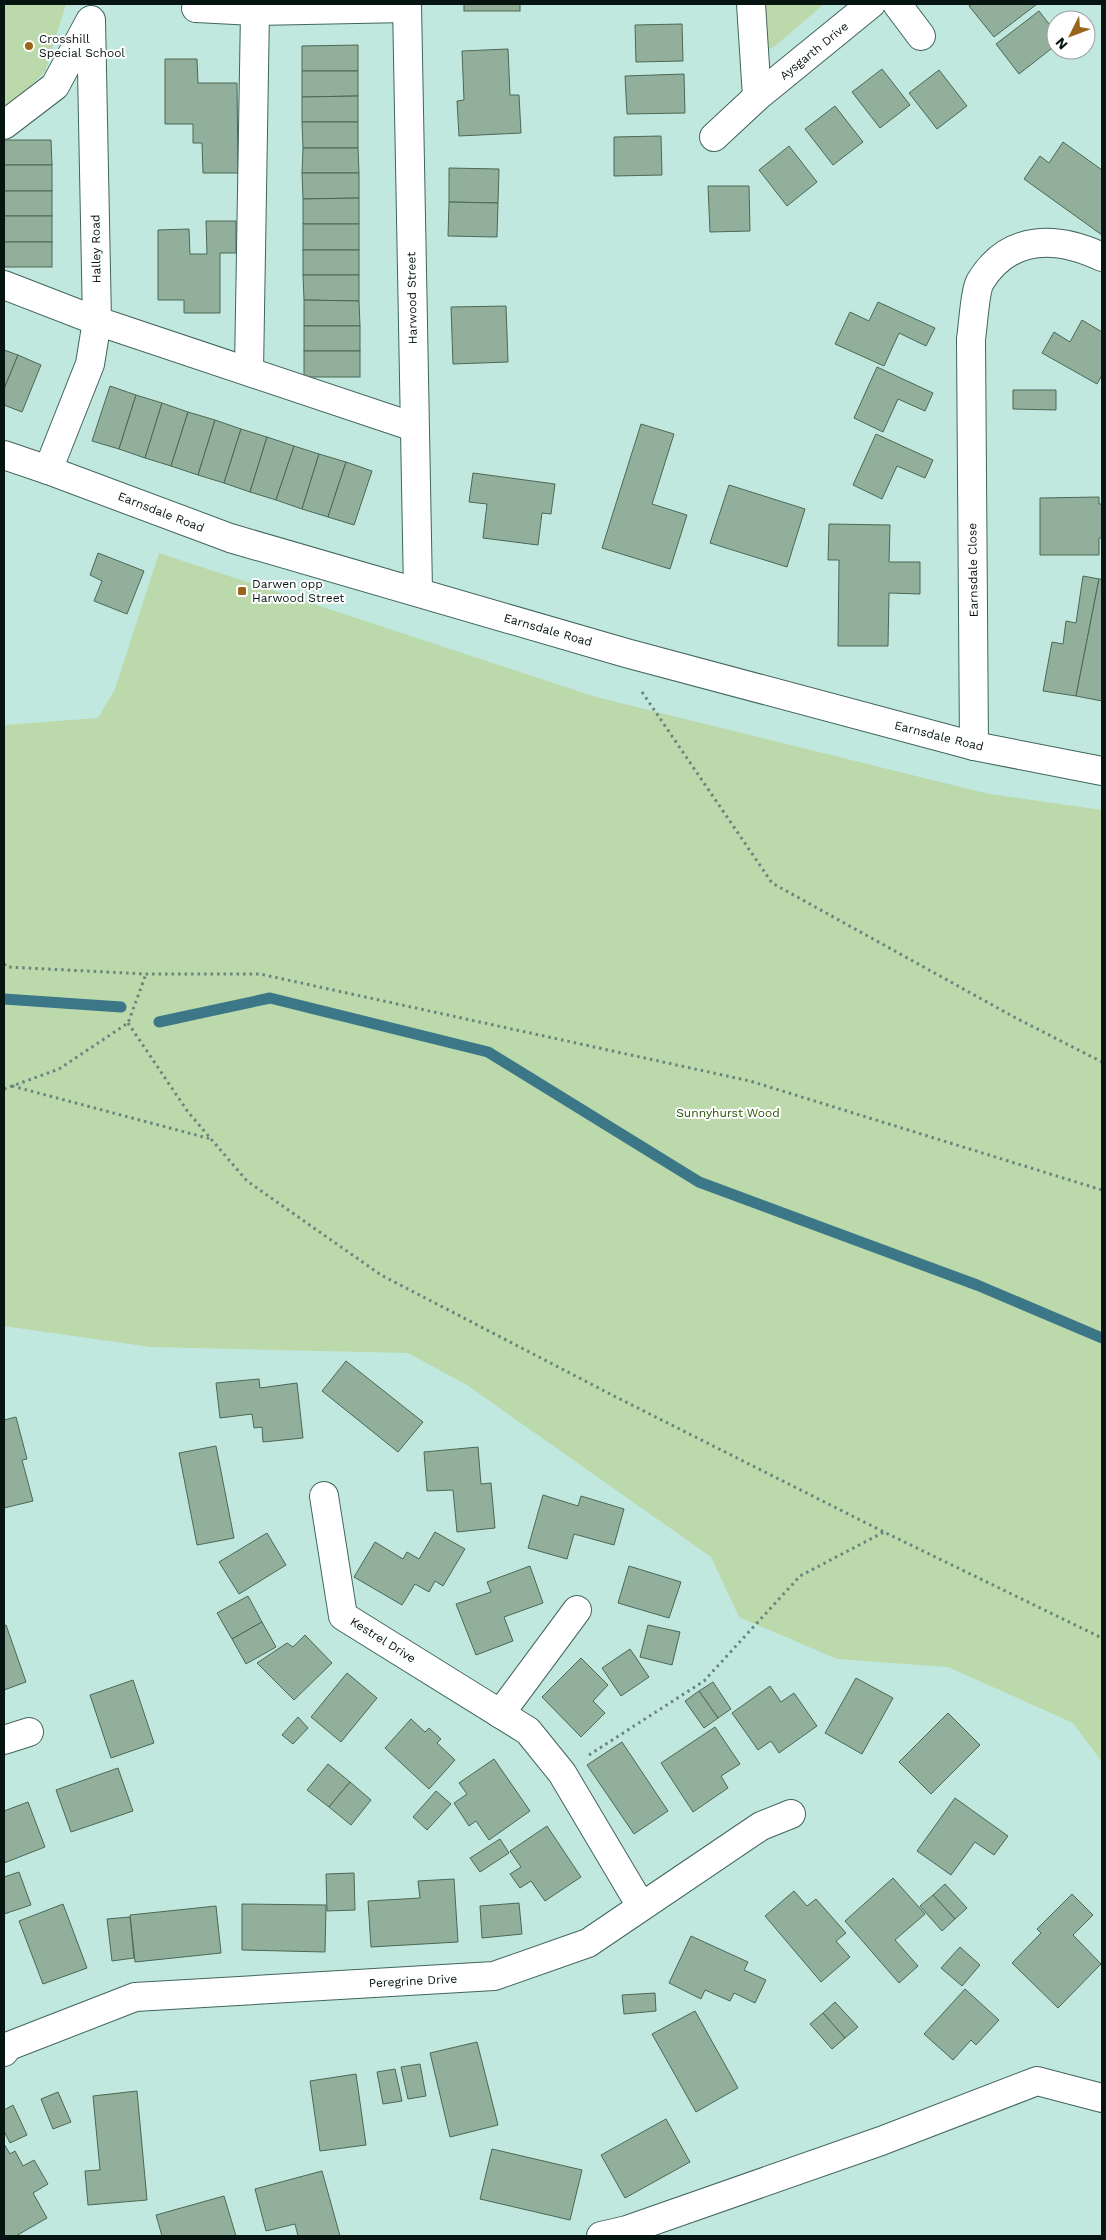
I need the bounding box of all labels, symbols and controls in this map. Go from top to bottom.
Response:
north arrow [1046,10,1096,60]
street label: Aysgarth Drive [777,19,851,83]
place label: Crosshill Special School [39,32,125,60]
text: N [1052,34,1071,53]
marker: Crosshill Special School [23,40,35,52]
street label: Halley Road [88,214,104,284]
street label: Harwood Street [404,252,420,344]
street label: Earnsdale Road [116,489,206,535]
street label: Earnsdale Close [965,523,981,617]
place label: Darwen opp Harwood Street [252,577,344,605]
marker: Darwen opp Harwood Street [236,585,248,597]
street label: Earnsdale Road [502,611,594,649]
street label: Earnsdale Road [893,718,985,754]
park label: Sunnyhurst Wood [676,1106,780,1120]
street label: Kestrel Drive [348,1614,418,1666]
street label: Peregrine Drive [368,1972,458,1990]

